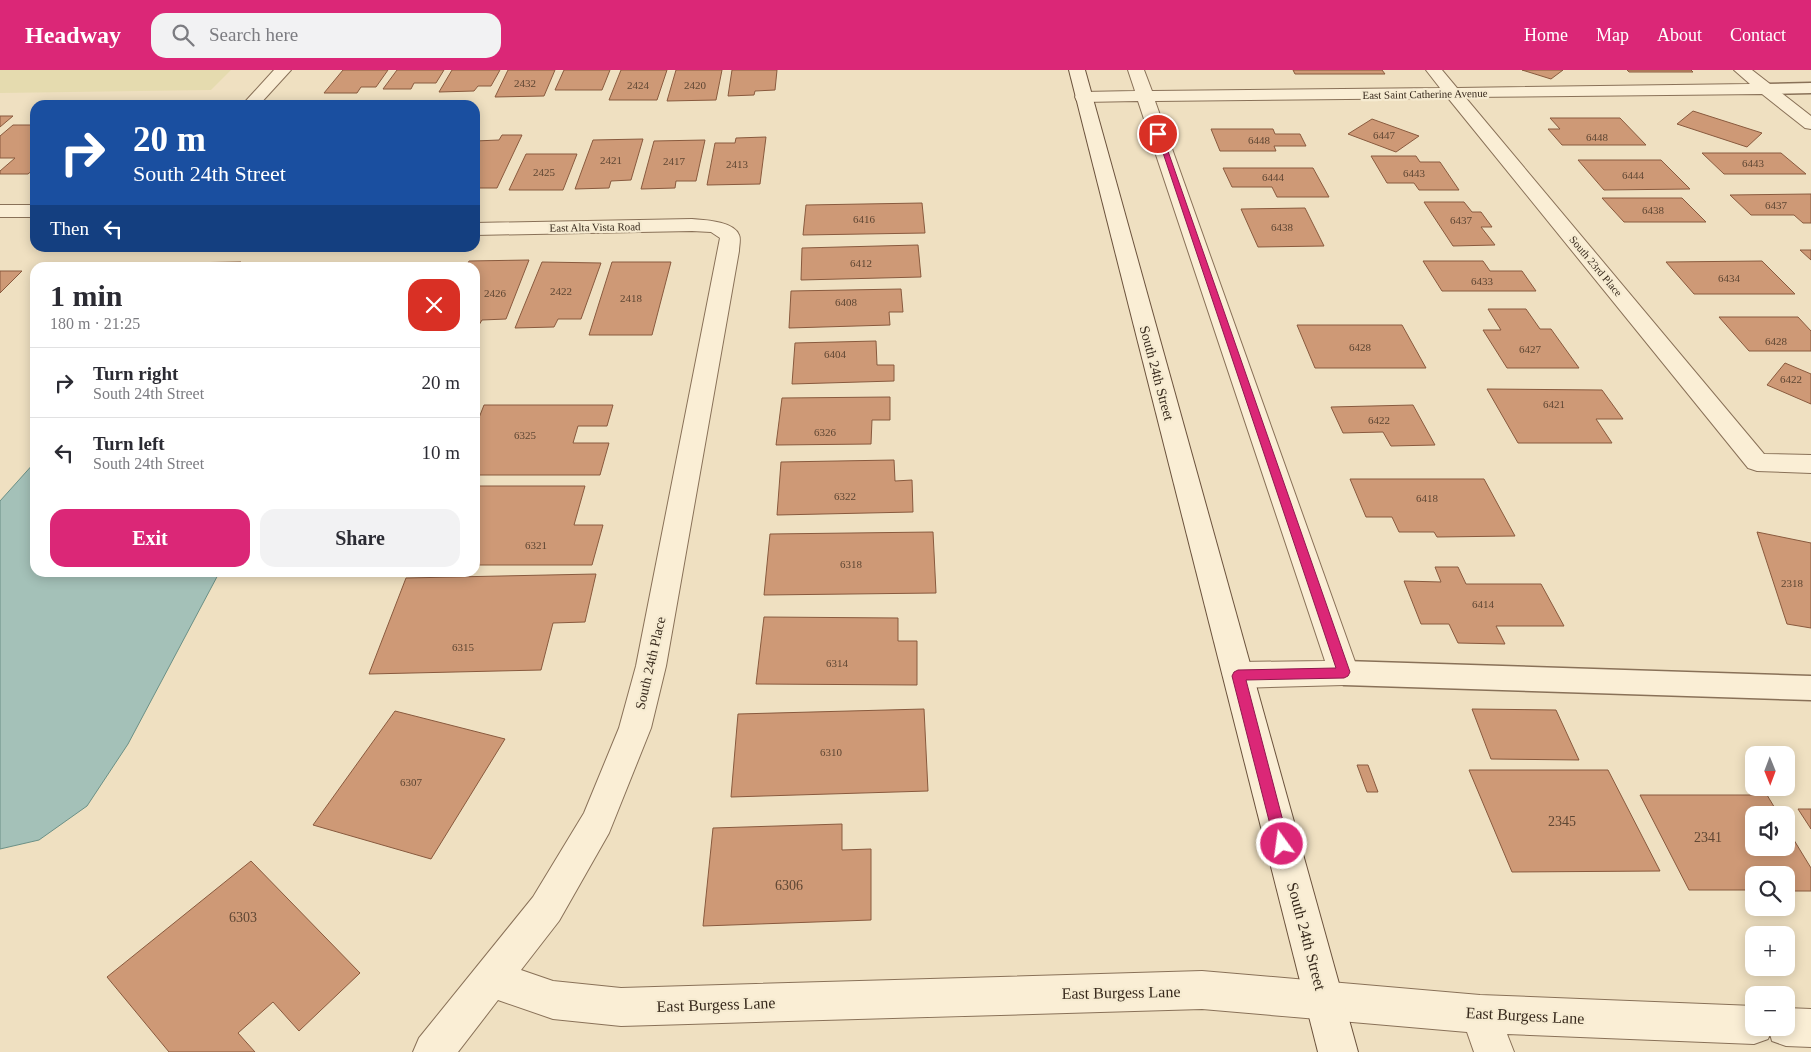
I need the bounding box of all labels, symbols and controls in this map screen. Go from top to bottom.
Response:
search box [151,13,501,58]
icon: search [169,21,197,49]
text: Headway [25,22,121,48]
text: Search here [209,24,298,45]
text: Home [1524,25,1568,45]
text: Map [1596,25,1629,45]
text: About [1657,25,1702,45]
text: Contact [1730,25,1786,45]
house number: 2432 [514,77,536,89]
house number: 2424 [627,79,650,91]
house number: 2420 [684,79,707,91]
street label: East Saint Catherine Avenue [1362,87,1488,101]
pin [1137,113,1179,155]
icon: right [50,120,115,185]
text: 20 m [133,120,206,159]
icon: arrive [1144,120,1172,148]
house number: 6447 [1373,129,1396,141]
house number: 6448 [1586,131,1609,143]
house number: 6448 [1248,134,1271,146]
house number: 2421 [600,154,622,166]
house number: 2417 [663,155,686,167]
house number: 6443 [1742,157,1765,169]
house number: 2413 [726,158,749,170]
text: South 24th Street [133,161,286,186]
house number: 2425 [533,166,556,178]
house number: 6443 [1403,167,1426,179]
house number: 6444 [1622,169,1645,181]
house number: 6444 [1262,171,1285,183]
house number: 6437 [1765,199,1788,211]
house number: 6438 [1642,204,1665,216]
house number: 6416 [853,213,876,225]
house number: 6437 [1450,214,1473,226]
icon: left [99,215,127,243]
text: Then [50,218,89,239]
street label: East Alta Vista Road [549,220,641,234]
house number: 6438 [1271,221,1294,233]
street label: South 23rd Place [1567,233,1625,299]
house number: 6412 [850,257,872,269]
house number: 6434 [1718,272,1741,284]
house number: 6433 [1471,275,1494,287]
text: 1 min [50,279,123,312]
button: close [408,279,460,331]
house number: 2422 [550,285,572,297]
house number: 2426 [484,287,507,299]
house number: 2418 [620,292,643,304]
house number: 6408 [835,296,858,308]
text: 180 m · 21:25 [50,315,140,332]
street label: South 24th Street [1137,324,1176,422]
house number: 6428 [1765,335,1788,347]
house number: 6428 [1349,341,1372,353]
house number: 6427 [1519,343,1542,355]
house number: 6404 [824,348,847,360]
text: Turn right [93,363,178,384]
icon: right [50,369,78,397]
text: 20 m [421,372,460,393]
house number: 6422 [1780,373,1802,385]
text: South 24th Street [93,385,204,402]
house number: 6421 [1543,398,1565,410]
house number: 6422 [1368,414,1390,426]
house number: 6326 [814,426,837,438]
house number: 6325 [514,429,537,441]
text: Turn left [93,433,165,454]
icon: left [50,439,78,467]
text: 10 m [421,442,460,463]
text: South 24th Street [93,455,204,472]
house number: 6322 [834,490,856,502]
house number: 6418 [1416,492,1439,504]
button: Exit [50,509,250,567]
button: Share [260,509,460,567]
house number: 6321 [525,539,547,551]
house number: 6318 [840,558,863,570]
house number: 2318 [1781,577,1804,589]
house number: 6414 [1472,598,1495,610]
street label: South 24th Place [633,615,668,711]
house number: 6315 [452,641,475,653]
house number: 6314 [826,657,849,669]
house number: 6310 [820,746,843,758]
north arrow [1745,746,1795,796]
map controls [1745,746,1795,1036]
house number: 6307 [400,776,423,788]
button: sound [1745,806,1795,856]
house number: 2345 [1548,814,1576,829]
position arrow [1255,817,1307,869]
house number: 2341 [1694,830,1722,845]
button: search [1745,866,1795,916]
house number: 6306 [775,878,803,893]
street label: South 24th Street [1284,880,1329,993]
house number: 6303 [229,910,257,925]
button: + [1745,926,1795,976]
street label: East Burgess Lane [1061,983,1181,1003]
button: − [1745,986,1795,1036]
street label: East Burgess Lane [656,994,776,1016]
street label: East Burgess Lane [1465,1004,1585,1028]

